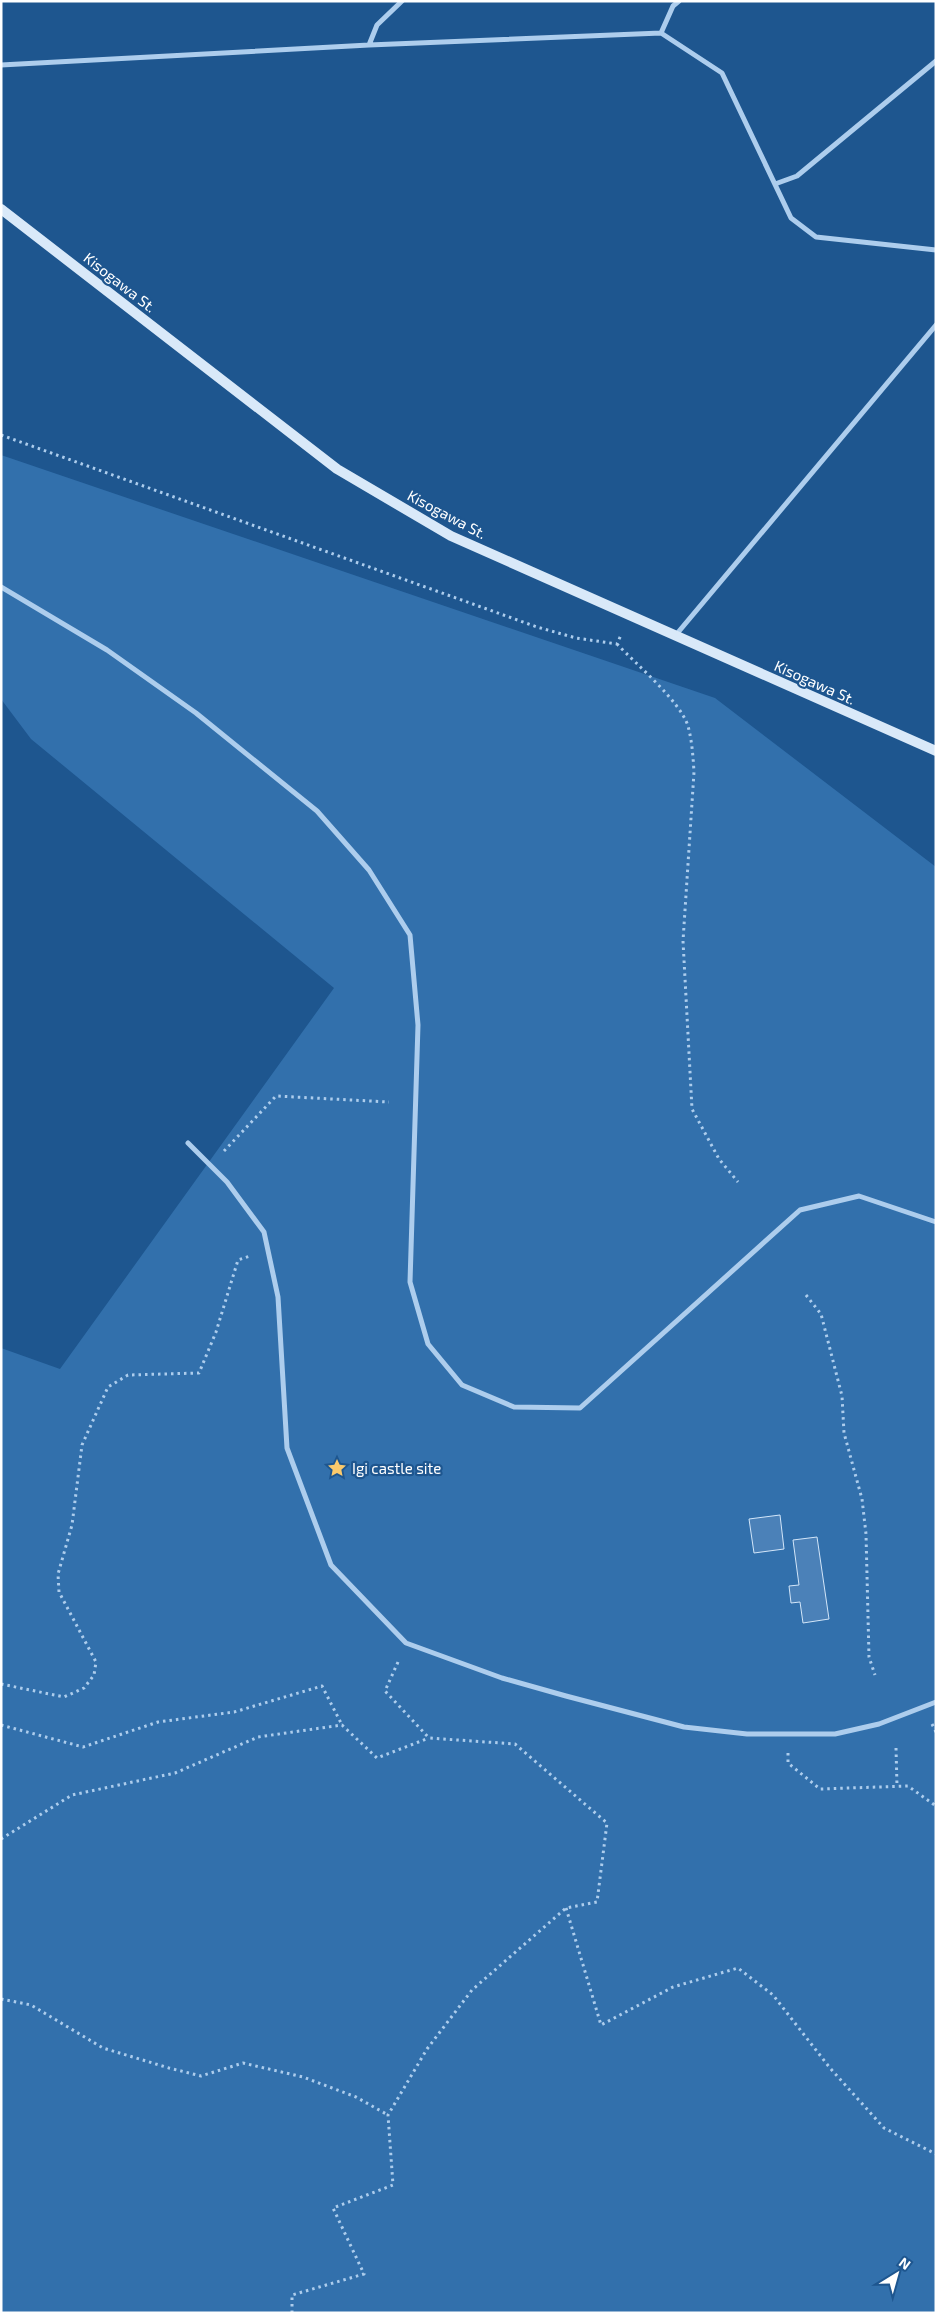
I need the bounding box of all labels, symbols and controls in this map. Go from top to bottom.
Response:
street label: Kisogawa St. [80,248,160,316]
street label: Kisogawa St. [405,486,489,542]
street label: Kisogawa St. [772,656,858,708]
place icon: Igi castle site [326,1457,348,1479]
place label: Igi castle site [352,1459,441,1477]
north arrow [872,2249,922,2299]
text: N [896,2253,914,2273]

